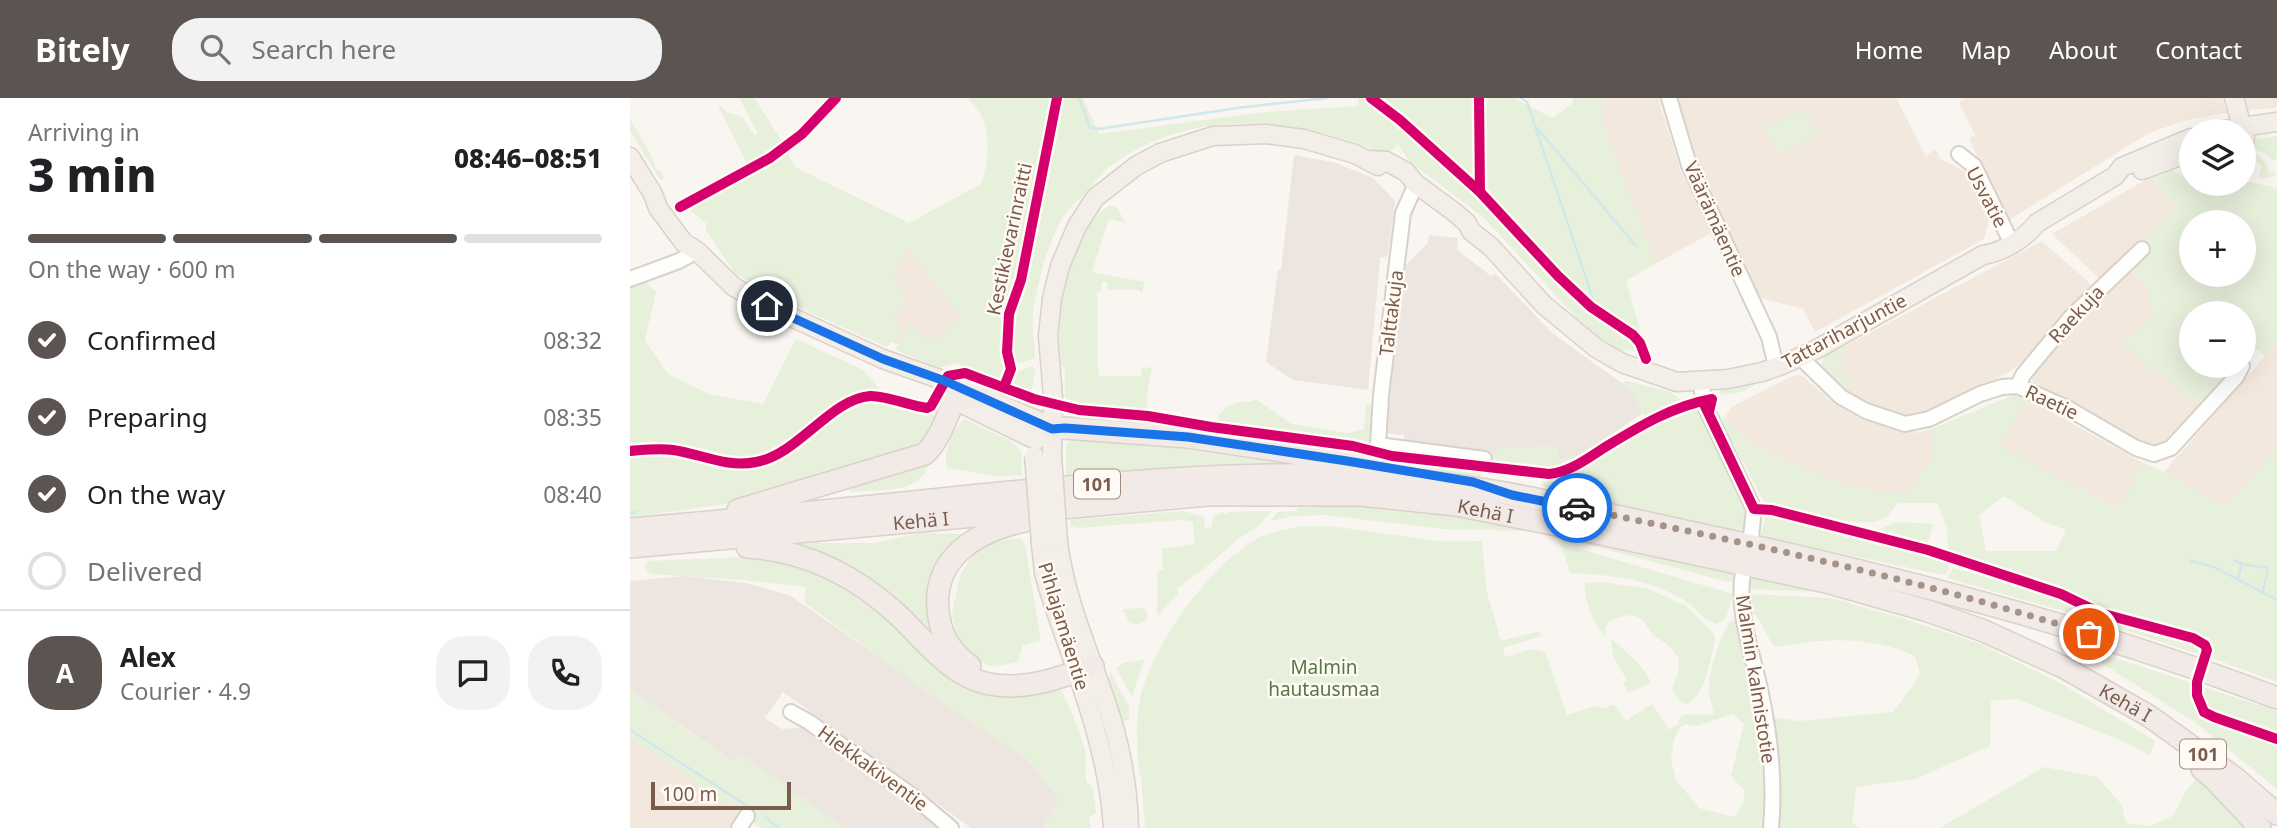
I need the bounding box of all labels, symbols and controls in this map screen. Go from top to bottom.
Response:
search box [172,18,662,81]
text: Bitely [35,27,130,72]
icon: search [196,30,234,68]
text: Search here [252,31,396,67]
text: Home [1855,33,1923,66]
text: Map [1961,33,2011,66]
text: About [2049,33,2117,66]
text: Contact [2155,33,2242,66]
text: Arriving in [28,116,140,148]
map controls [2179,119,2256,378]
button: layers [2179,119,2256,196]
text: 08:46–08:51 [454,140,602,176]
text: 3 min [28,143,157,205]
street label: Väärämäentie [1678,157,1752,281]
street label: Kestikievarinraitti [980,160,1038,318]
street label: Usvatie [1960,162,2014,232]
button: + [2179,210,2256,287]
text: On the way · 600 m [28,253,235,285]
street label: Talttakuja [1373,269,1409,357]
pin [737,276,797,336]
street label: Raekuja [2042,279,2110,349]
icon: home [748,287,786,325]
street label: Tattariharjuntie [1777,287,1911,375]
button: − [2179,301,2256,378]
icon: check [28,321,66,359]
text: Confirmed [87,322,217,358]
text: 08:32 [543,324,602,356]
street label: Raetie [2021,378,2083,426]
icon: check [28,398,66,436]
text: Preparing [87,399,208,435]
text: 08:35 [543,401,602,433]
road number: 101 [1074,470,1120,498]
courier [1542,473,1612,543]
icon: check [28,475,66,513]
text: On the way [87,476,225,512]
text: 08:40 [543,478,602,510]
icon: car [1558,489,1596,527]
street label: Kehä I [1455,493,1516,529]
street label: Kehä I [892,505,950,536]
text: Delivered [87,553,203,589]
street label: Pihlajamäentie [1032,559,1096,693]
street label: Malmin kalmistotie [1730,593,1782,765]
pin [2059,604,2119,664]
icon: bag [2070,615,2108,653]
button: chat [436,636,510,710]
button: phone [528,636,602,710]
text: Alex [120,639,176,675]
park label: Malmin hautausmaa [1268,654,1380,702]
text: A [56,655,74,691]
text: Courier · 4.9 [120,675,251,707]
street label: Kehä I [2095,677,2156,728]
street label: Hiekkakiventie [813,719,933,817]
road number: 101 [2180,740,2226,768]
scale bar [651,779,791,811]
text: 100 m [662,781,717,807]

